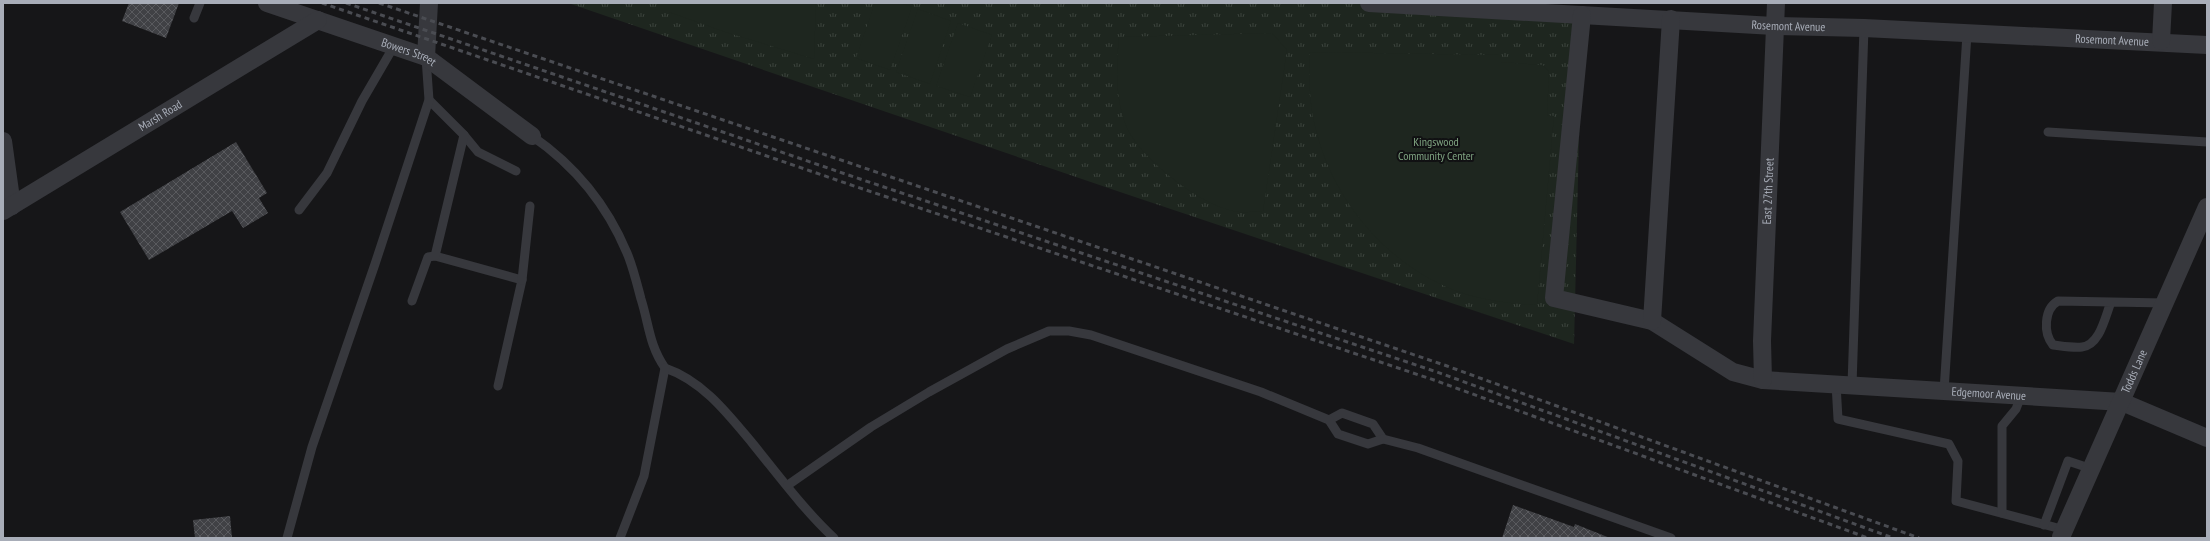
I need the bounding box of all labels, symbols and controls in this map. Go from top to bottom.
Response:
street label: Rosemont Avenue [1751,17,1825,34]
street label: Rosemont Avenue [2075,30,2149,49]
street label: Bowers Street [380,34,440,69]
street label: Marsh Road [136,96,185,134]
park label: Kingswood Community Center [1398,134,1475,163]
street label: East 27th Street [1759,157,1777,225]
street label: Todds Lane [2118,347,2150,395]
street label: Edgemoor Avenue [1951,384,2027,403]

